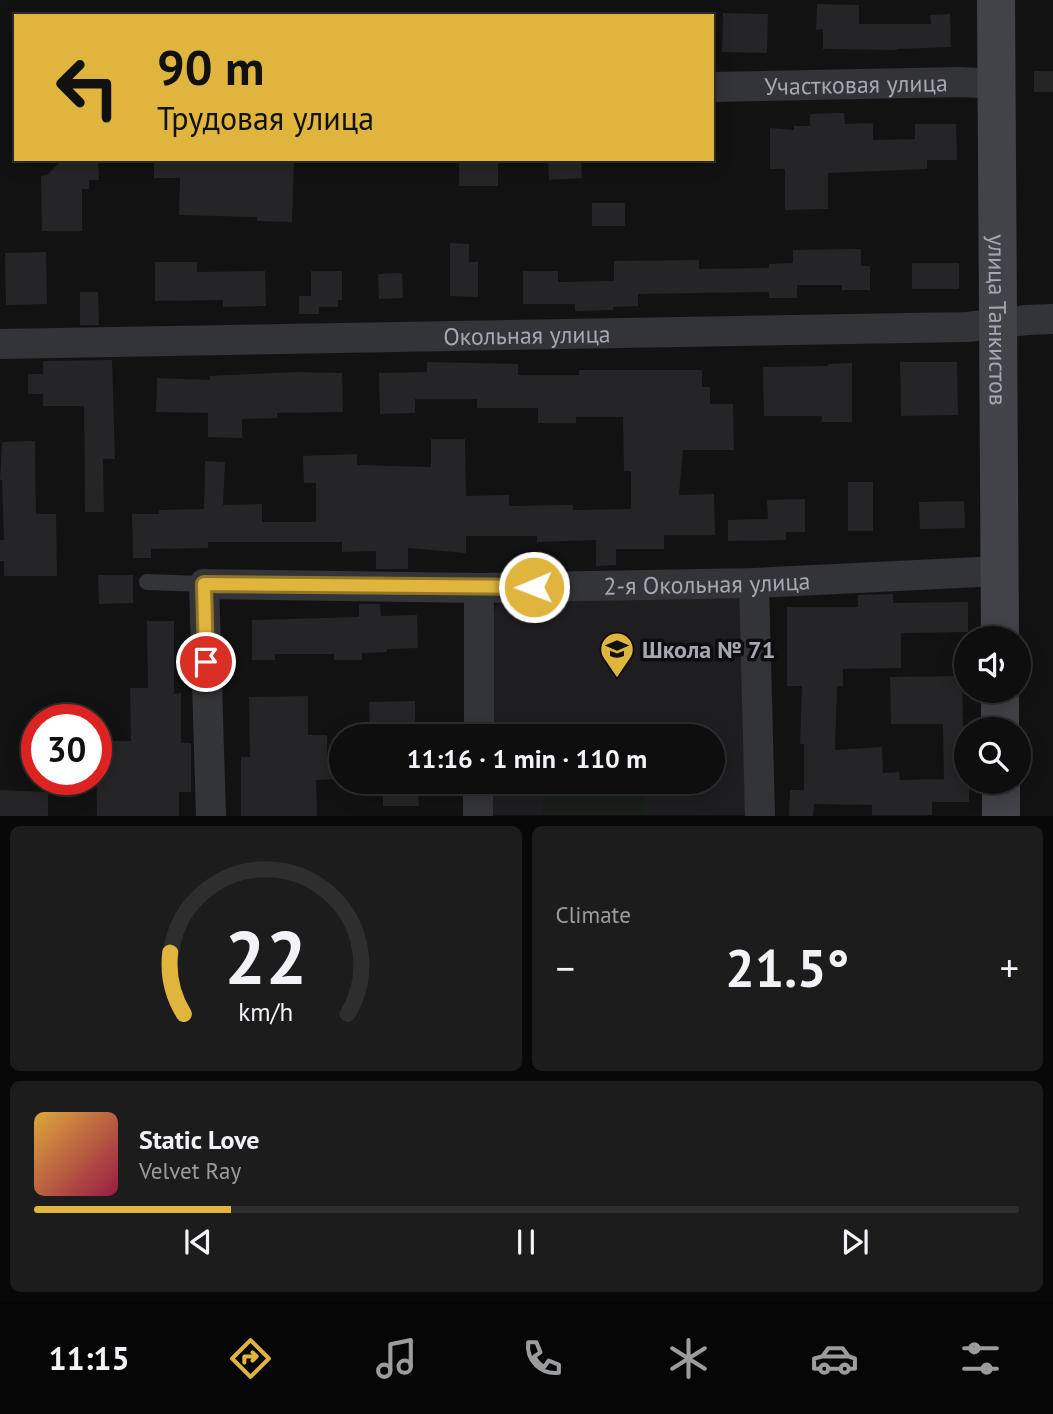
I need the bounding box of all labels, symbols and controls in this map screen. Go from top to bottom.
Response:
text: 90 m [157,35,264,99]
icon: left [42,42,133,133]
street label: Участковая улица [764,67,948,101]
text: Трудовая улица [157,97,374,139]
street label: улица Танкистов [982,234,1014,406]
street label: Окольная улица [443,318,611,352]
position arrow [497,550,571,624]
street label: 2-я Окольная улица [603,565,811,601]
map controls [954,626,1031,794]
button: sound [954,626,1031,703]
school or university icon: Школа № 71 [598,630,636,679]
pin [176,632,236,692]
place label: Школа № 71 [642,634,775,665]
icon: arrive [187,643,225,681]
speed limit sign: 30 [21,704,112,795]
button: search [954,717,1031,794]
text: 11:16 · 1 min · 110 m [407,742,647,775]
text: Climate [556,900,631,929]
text: 22 [224,911,307,1005]
text: 21.5° [725,934,849,1001]
text: − [556,943,575,992]
text: + [1000,943,1019,992]
text: km/h [238,996,293,1028]
text: Static Love [139,1123,260,1156]
text: Velvet Ray [139,1156,241,1185]
icon: previous [179,1223,217,1261]
icon: pause [507,1223,545,1261]
icon: next [836,1223,874,1261]
icon: directions [226,1334,275,1383]
icon: music [372,1334,421,1383]
icon: phone [518,1334,567,1383]
icon: climate [664,1334,713,1383]
icon: car [810,1334,859,1383]
icon: filters [956,1334,1005,1383]
text: 11:15 [48,1337,130,1379]

